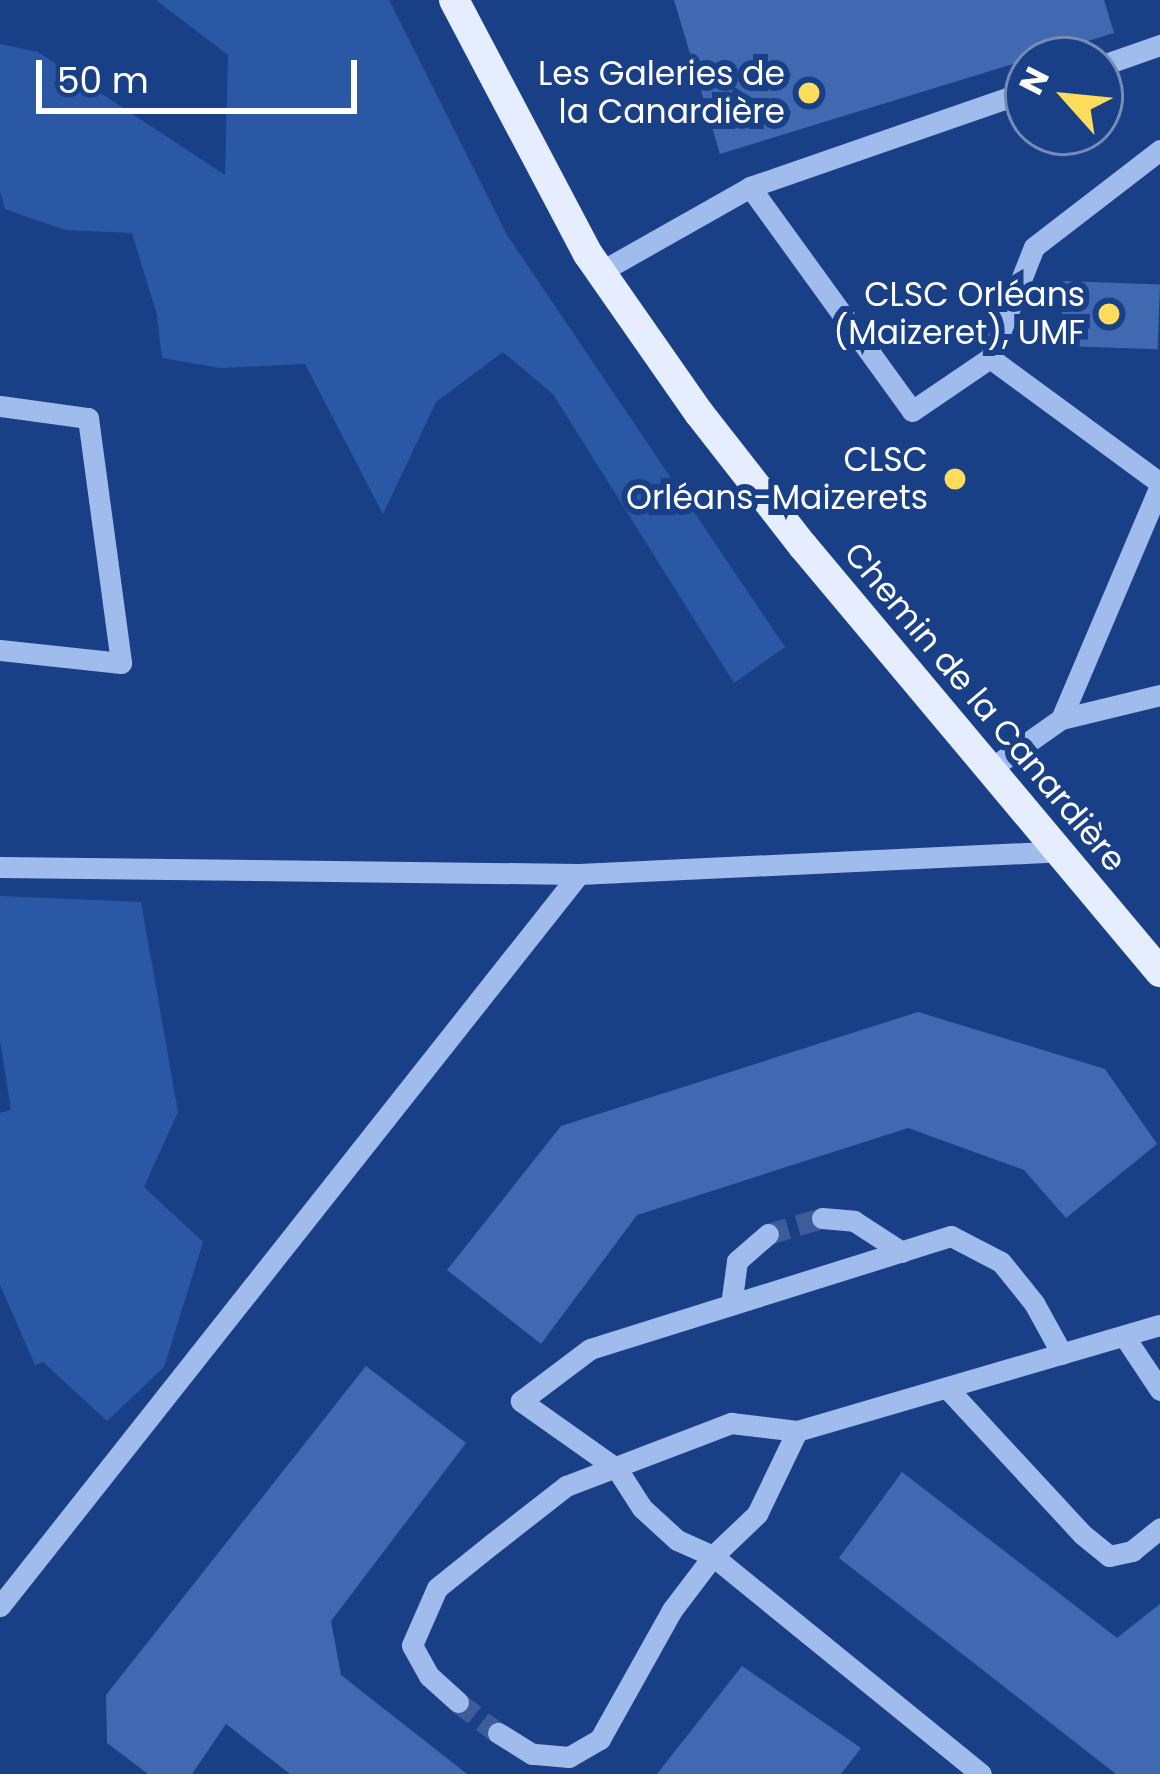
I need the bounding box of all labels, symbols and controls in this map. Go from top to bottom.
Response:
scale bar [42,36,363,110]
north arrow [1004,36,1124,156]
place label: Les Galeries de la Canardière [538,54,785,132]
text: 50 m [57,55,149,106]
text: N [1008,59,1061,103]
marker: Les Galeries de la Canardière [796,80,822,106]
place label: CLSC Orléans (Maizeret), UMF [833,275,1085,353]
marker: CLSC Orléans (Maizeret), UMF [1096,301,1122,327]
place label: CLSC Orléans-Maizerets [626,440,928,518]
marker: CLSC Orléans-Maizerets [939,463,971,495]
street label: Chemin de la Canardière [836,535,1134,879]

